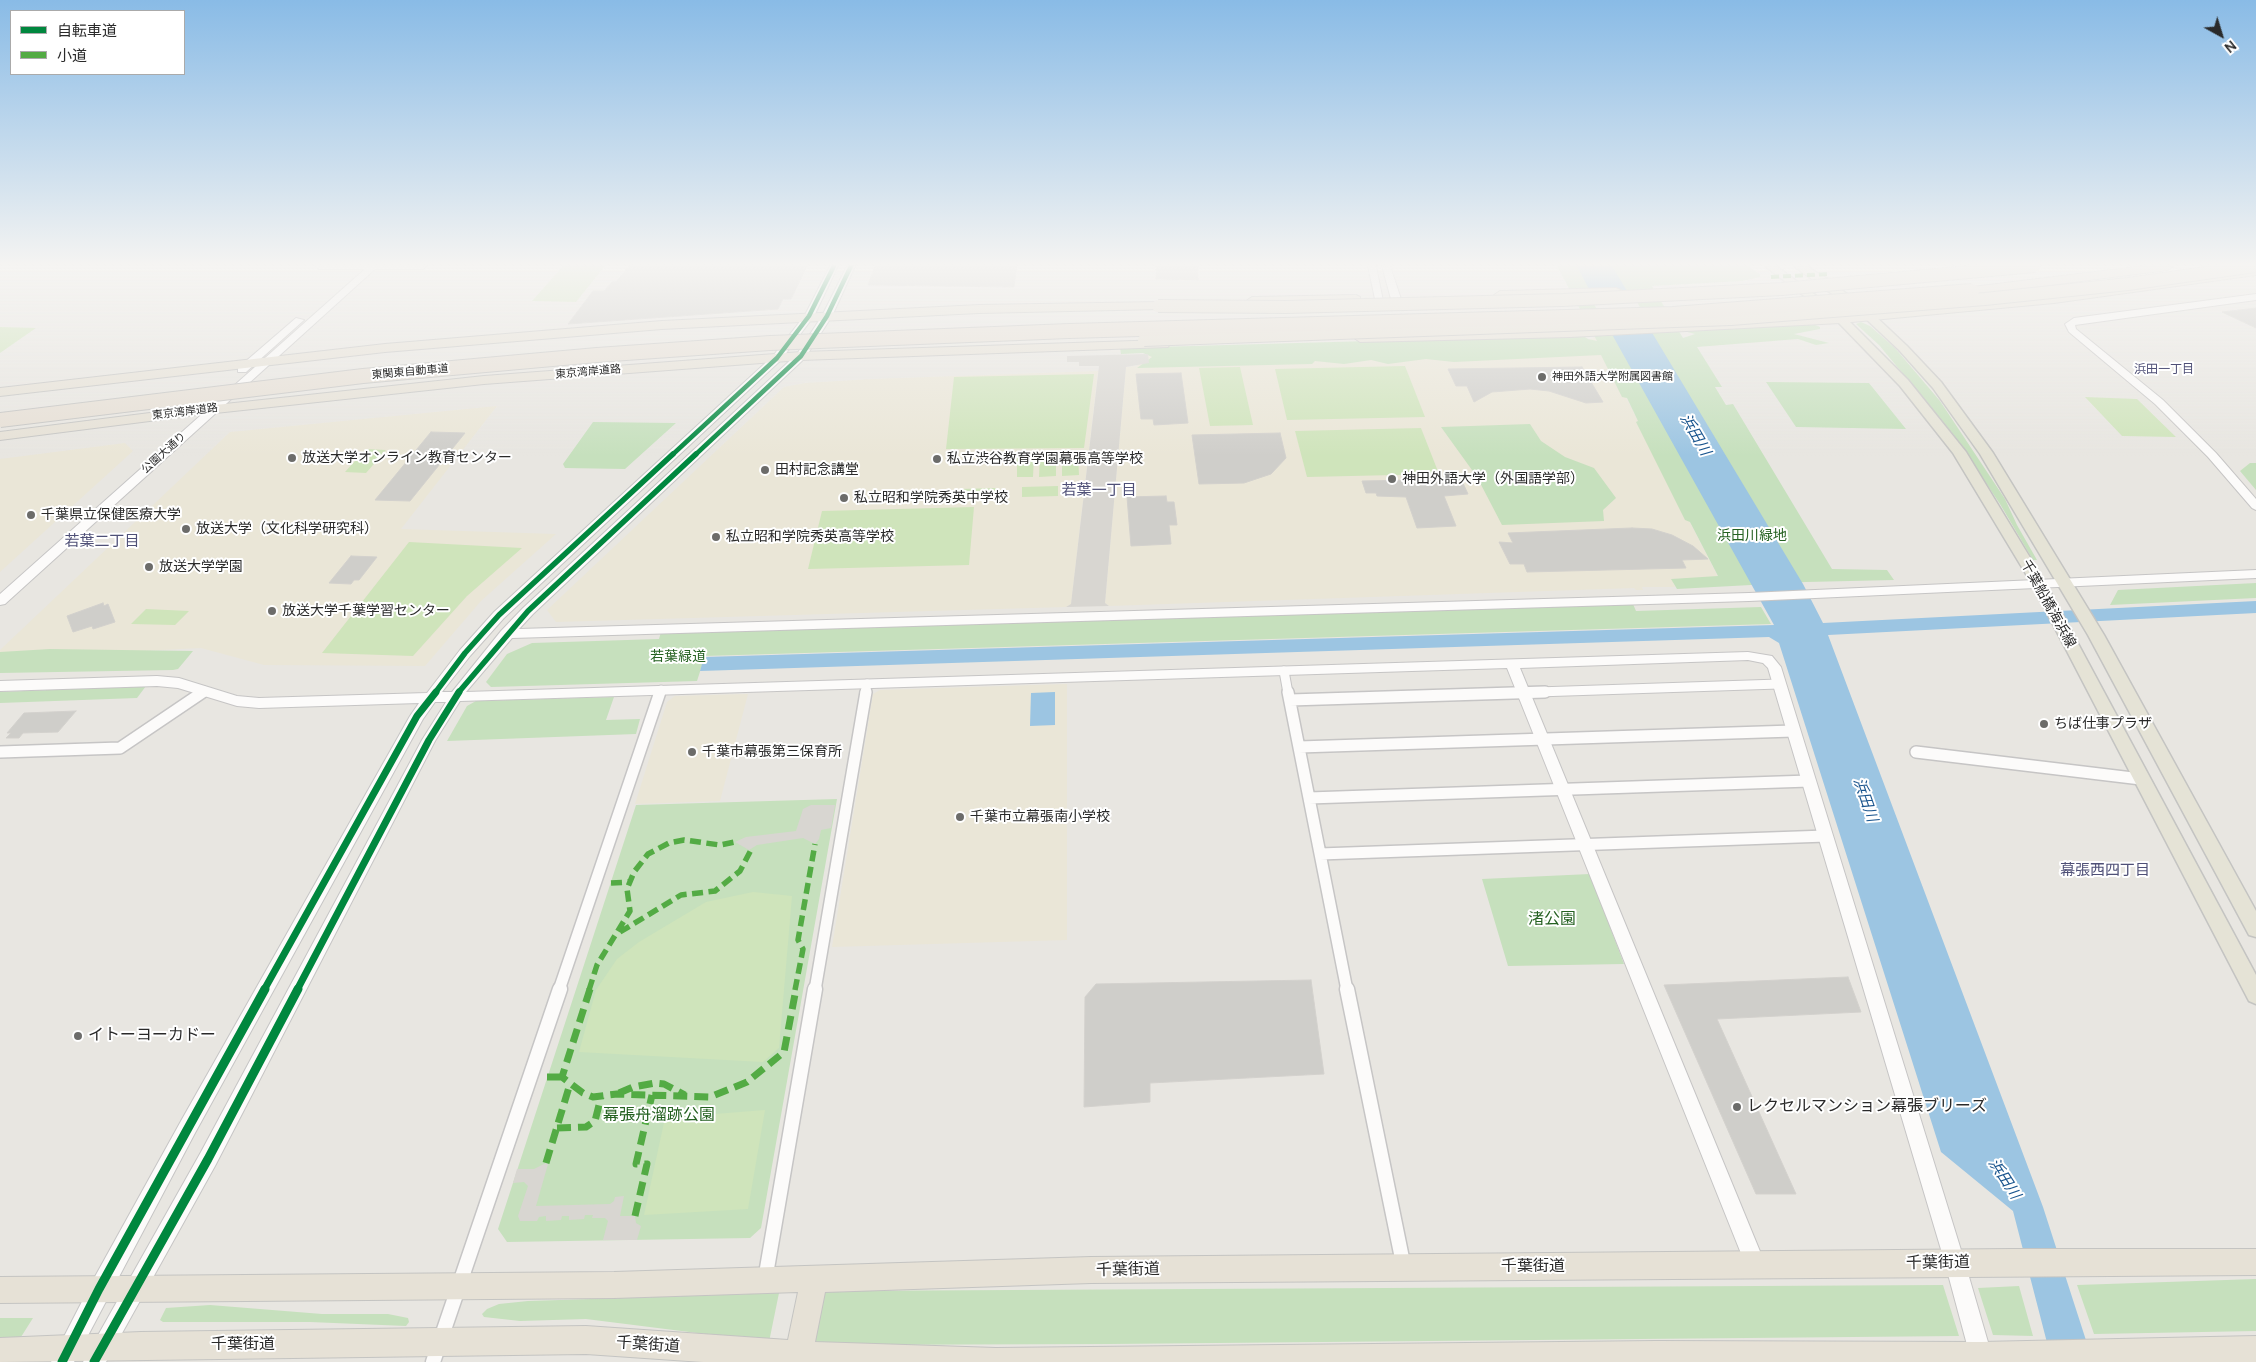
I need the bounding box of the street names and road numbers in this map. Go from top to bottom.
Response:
street label: 東関東自動車道 [371,362,449,382]
street label: 東京湾岸道路 [555,363,621,381]
street label: 東京湾岸道路 [151,401,219,423]
street label: 公園大通り [139,430,189,476]
street label: 千葉船橋海浜線 [2017,557,2079,651]
street label: 千葉街道 [1906,1253,1970,1273]
street label: 千葉街道 [1501,1257,1565,1277]
street label: 千葉街道 [1096,1260,1160,1280]
street label: 千葉街道 [615,1333,681,1357]
street label: 千葉街道 [211,1335,275,1355]

